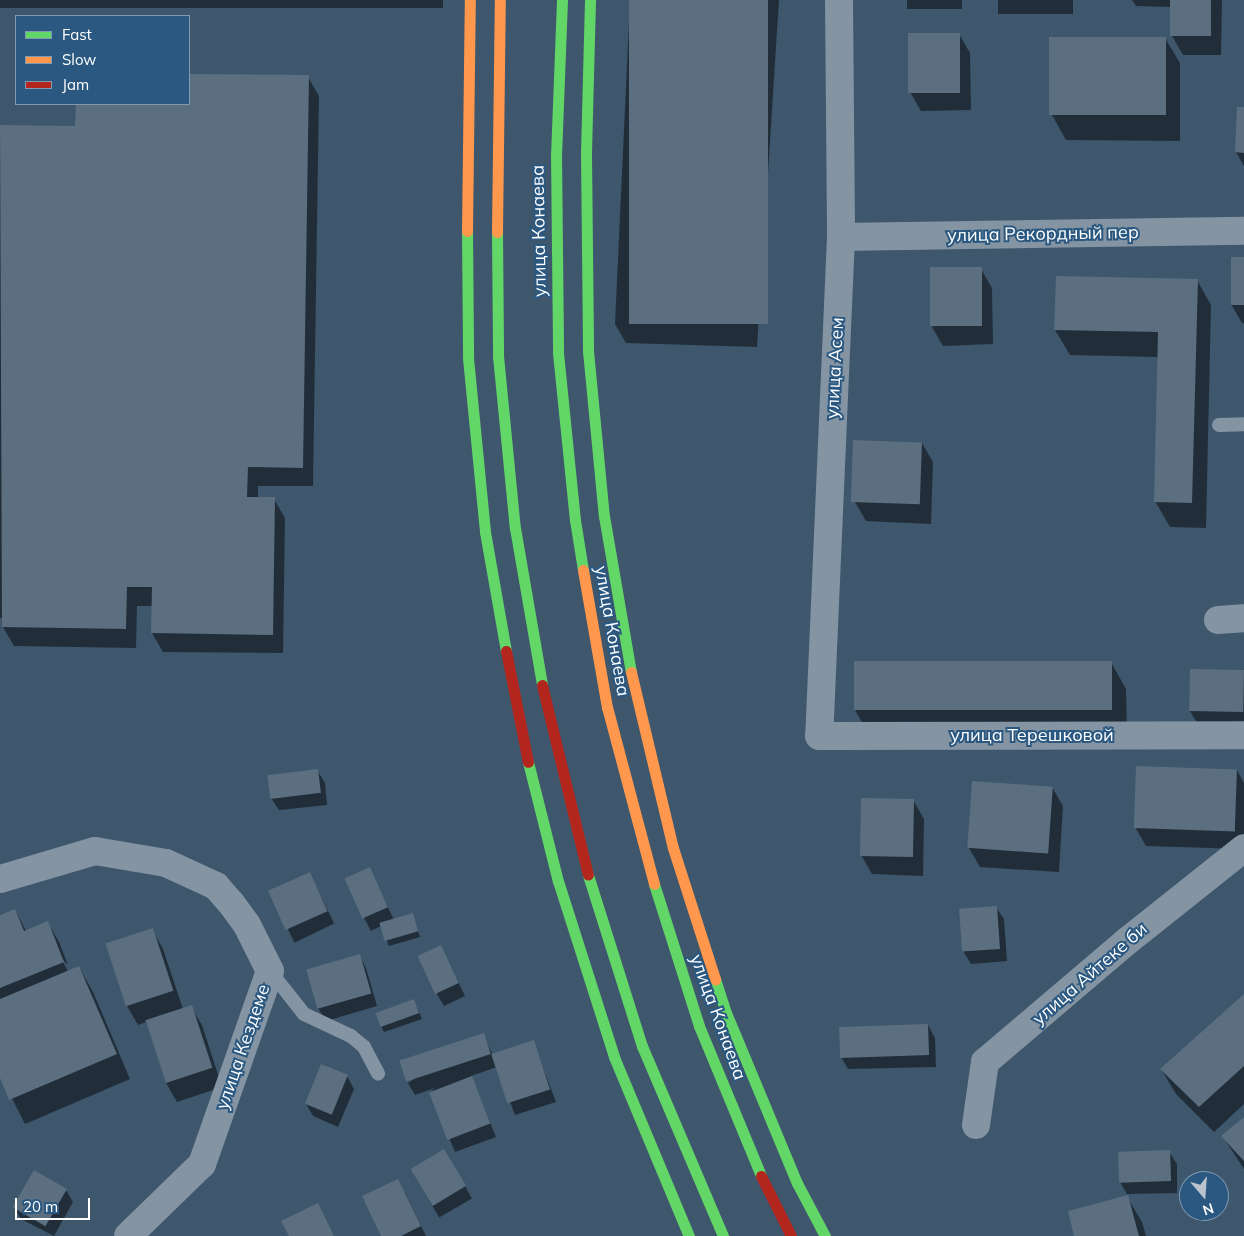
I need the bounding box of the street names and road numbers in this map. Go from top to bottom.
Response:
street label: улица Конаева [527,165,551,297]
street label: улица Рекордный пер [947,222,1139,246]
street label: улица Асем [822,317,848,419]
street label: улица Конаева [590,564,634,698]
street label: улица Терешковой [950,724,1114,746]
street label: улица Айтеке би [1028,918,1152,1030]
street label: улица Конаева [685,951,751,1083]
street label: улица Кездеме [211,981,275,1113]

